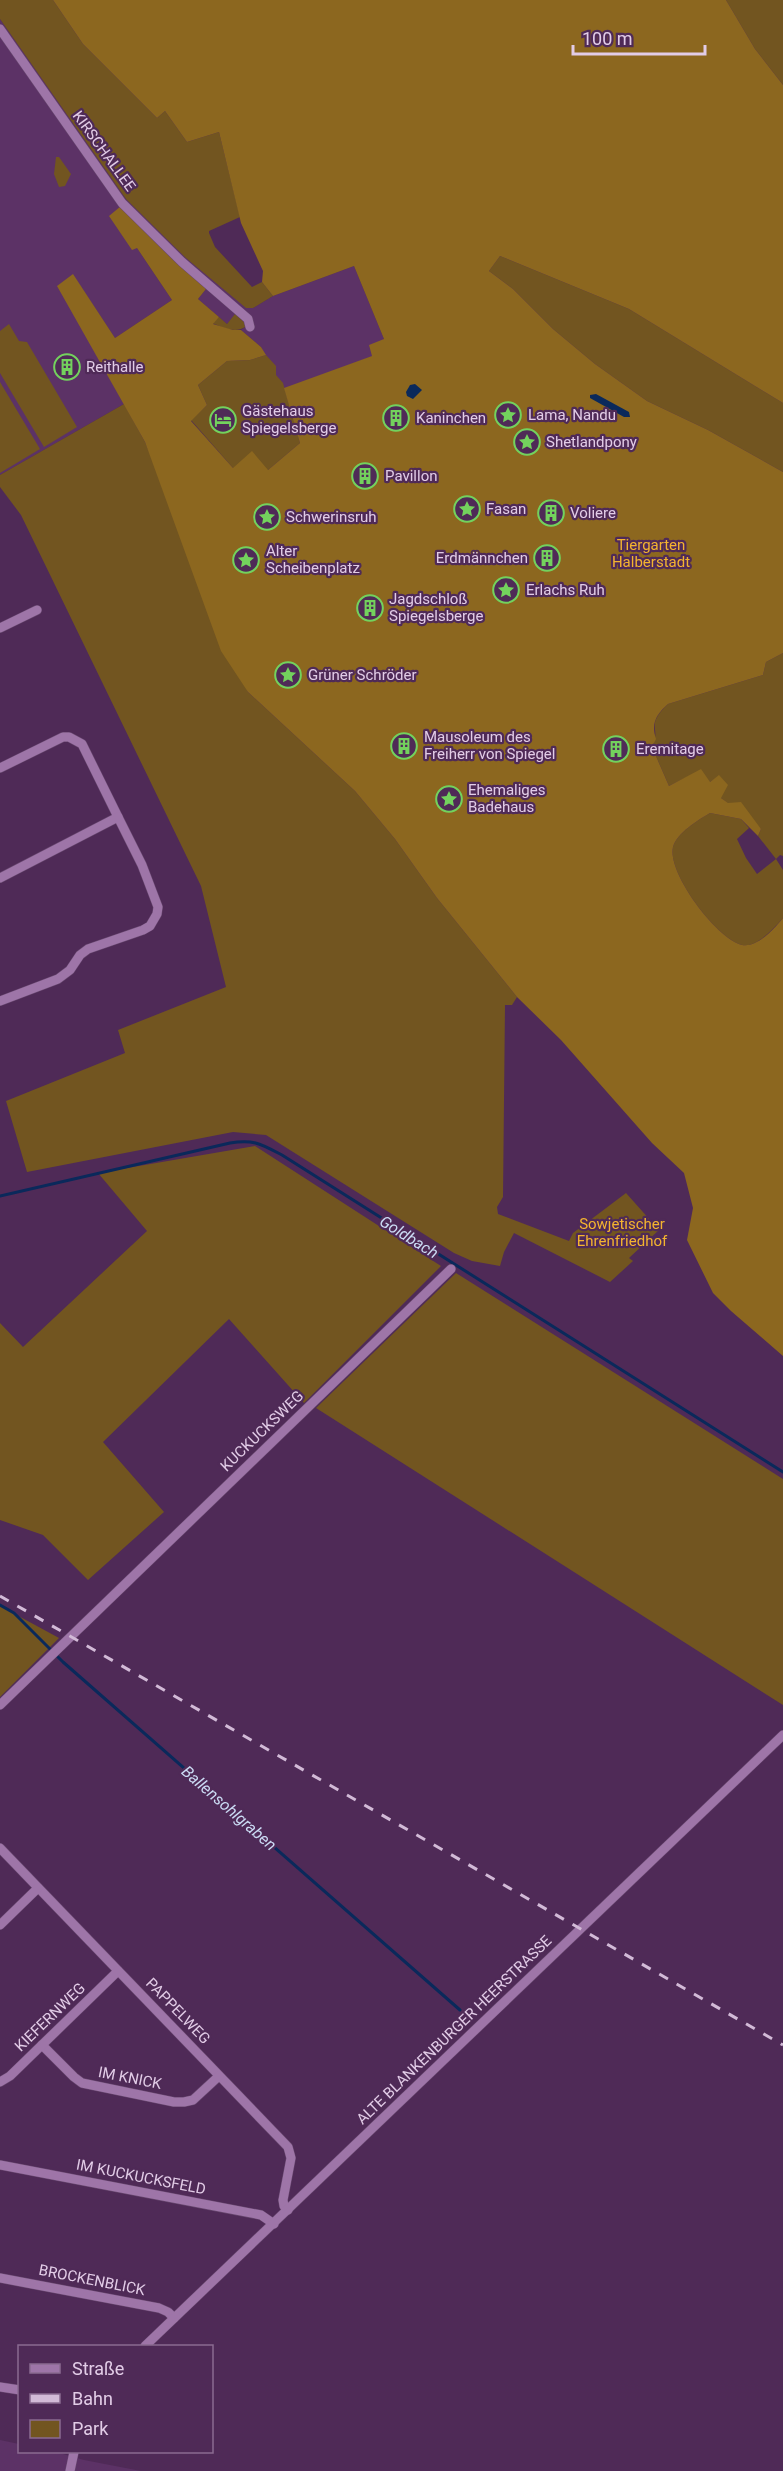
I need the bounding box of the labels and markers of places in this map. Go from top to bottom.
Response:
building icon: Reithalle [52,352,82,382]
place label: Reithalle [86,358,143,376]
place icon: Lama, Nandu [493,400,523,430]
place label: Gästehaus Spiegelsberge [242,402,336,437]
building icon: Kaninchen [381,403,411,433]
hotel icon: Gästehaus Spiegelsberge [208,405,238,435]
place label: Lama, Nandu [528,406,616,424]
place label: Kaninchen [416,409,486,427]
place icon: Shetlandpony [512,427,542,457]
place label: Shetlandpony [546,433,637,451]
building icon: Pavillon [350,461,380,491]
place label: Pavillon [385,467,437,485]
place icon: Fasan [452,494,482,524]
building icon: Voliere [536,498,566,528]
place label: Fasan [486,500,526,518]
place icon: Schwerinsruh [252,502,282,532]
place label: Voliere [570,504,616,522]
place label: Schwerinsruh [286,508,377,526]
place label: Alter Scheibenplatz [266,542,360,577]
building icon: Erdmännchen [532,543,562,573]
place icon: Alter Scheibenplatz [231,545,261,575]
place label: Erdmännchen [436,549,528,567]
place icon: Erlachs Ruh [491,575,521,605]
place label: Erlachs Ruh [526,581,605,599]
place label: Jagdschloß Spiegelsberge [389,590,483,625]
building icon: Jagdschloß Spiegelsberge [355,593,385,623]
place icon: Grüner Schröder [273,660,303,690]
place label: Grüner Schröder [308,666,417,684]
place label: Mausoleum des Freiherr von Spiegel [424,728,555,763]
building icon: Mausoleum des Freiherr von Spiegel [389,731,419,761]
building icon: Eremitage [601,734,631,764]
place label: Eremitage [636,740,704,758]
place label: Ehemaliges Badehaus [468,781,545,816]
place icon: Ehemaliges Badehaus [434,784,464,814]

